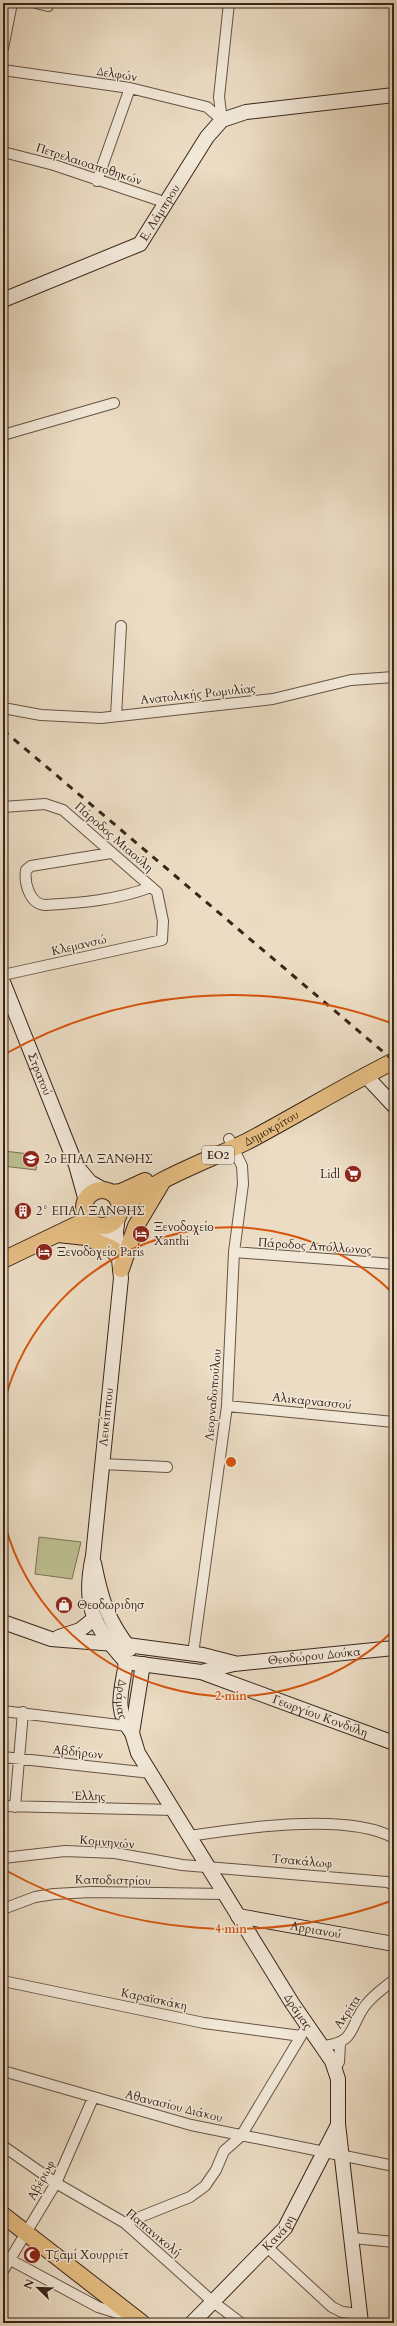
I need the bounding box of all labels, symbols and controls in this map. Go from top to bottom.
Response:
street label: Δελφών [96,63,138,86]
street label: Πετρελαιοαποθηκών [34,139,144,189]
street label: Ε. Λάμπρου [136,181,183,244]
street label: Ανατολικής Ρωμυλίας [139,680,257,708]
street label: Πάροδος Μιαούλη [71,798,157,876]
street label: Κλεμανσώ [50,931,108,959]
street label: Στρατού [24,1050,55,1098]
street label: Δημοκρίτου [241,1107,302,1150]
road number: ΕΟ2 [202,1146,234,1164]
school or university icon: 2o ΕΠΑΛ ΞΑΝΘΗΣ [21,1149,41,1169]
place label: 2o ΕΠΑΛ ΞΑΝΘΗΣ [44,1151,153,1167]
supermarket icon: Lidl [343,1164,363,1184]
place label: Lidl [320,1166,340,1182]
building icon: 2° ΕΠΑΛ ΞΑΝΘΗΣ [13,1201,33,1221]
place label: 2° ΕΠΑΛ ΞΑΝΘΗΣ [36,1203,145,1219]
place label: Ξενοδοχείο Xanthi [154,1219,214,1249]
hotel icon: Ξενοδοχείο Xanthi [131,1224,151,1244]
street label: Πάροδος Απόλλωνος [257,1234,373,1258]
hotel icon: Ξενοδοχείο Paris [34,1242,54,1262]
place label: Ξενοδοχείο Paris [57,1244,144,1260]
street label: Λεορναδοπούλου [201,1348,225,1442]
street label: Λευκίππου [95,1387,117,1447]
street label: Αλικαρνασσού [272,1389,352,1413]
centre of rings [224,1455,238,1469]
shop icon: Θεοδωριδησ [54,1595,74,1615]
place label: Θεοδωριδησ [77,1597,145,1613]
street label: Θεοδώρου Δούκα [267,1643,362,1669]
street label: Δράμας [112,1678,131,1722]
text: 2 min [215,1688,247,1704]
street label: Γεωργίου Κονδύλη [270,1691,370,1741]
street label: Αβδήρων [52,1741,104,1763]
street label: Έλλης [71,1788,106,1804]
street label: Κομνηνών [79,1832,135,1852]
street label: Τσακάλωφ [271,1850,333,1873]
street label: Καποδιστρίου [75,1871,151,1889]
street label: Αρριανού [289,1918,342,1942]
text: 4 min [215,1921,247,1937]
street label: Καραϊσκάκη [119,1984,189,2014]
street label: Δράμας [280,1991,316,2033]
street label: Ακρίτα [330,1992,364,2032]
street label: Αθανασίου Διάκου [123,2086,225,2126]
street label: Αβέρωφ [24,2157,59,2203]
street label: Παπανικολή [123,2205,185,2261]
street label: Κανάρη [259,2212,298,2255]
mosque icon: Τζαμί Χουρριέτ [22,2245,42,2265]
place label: Τζαμί Χουρριέτ [45,2247,129,2263]
north arrow [18,2268,58,2308]
text: N [20,2277,38,2292]

